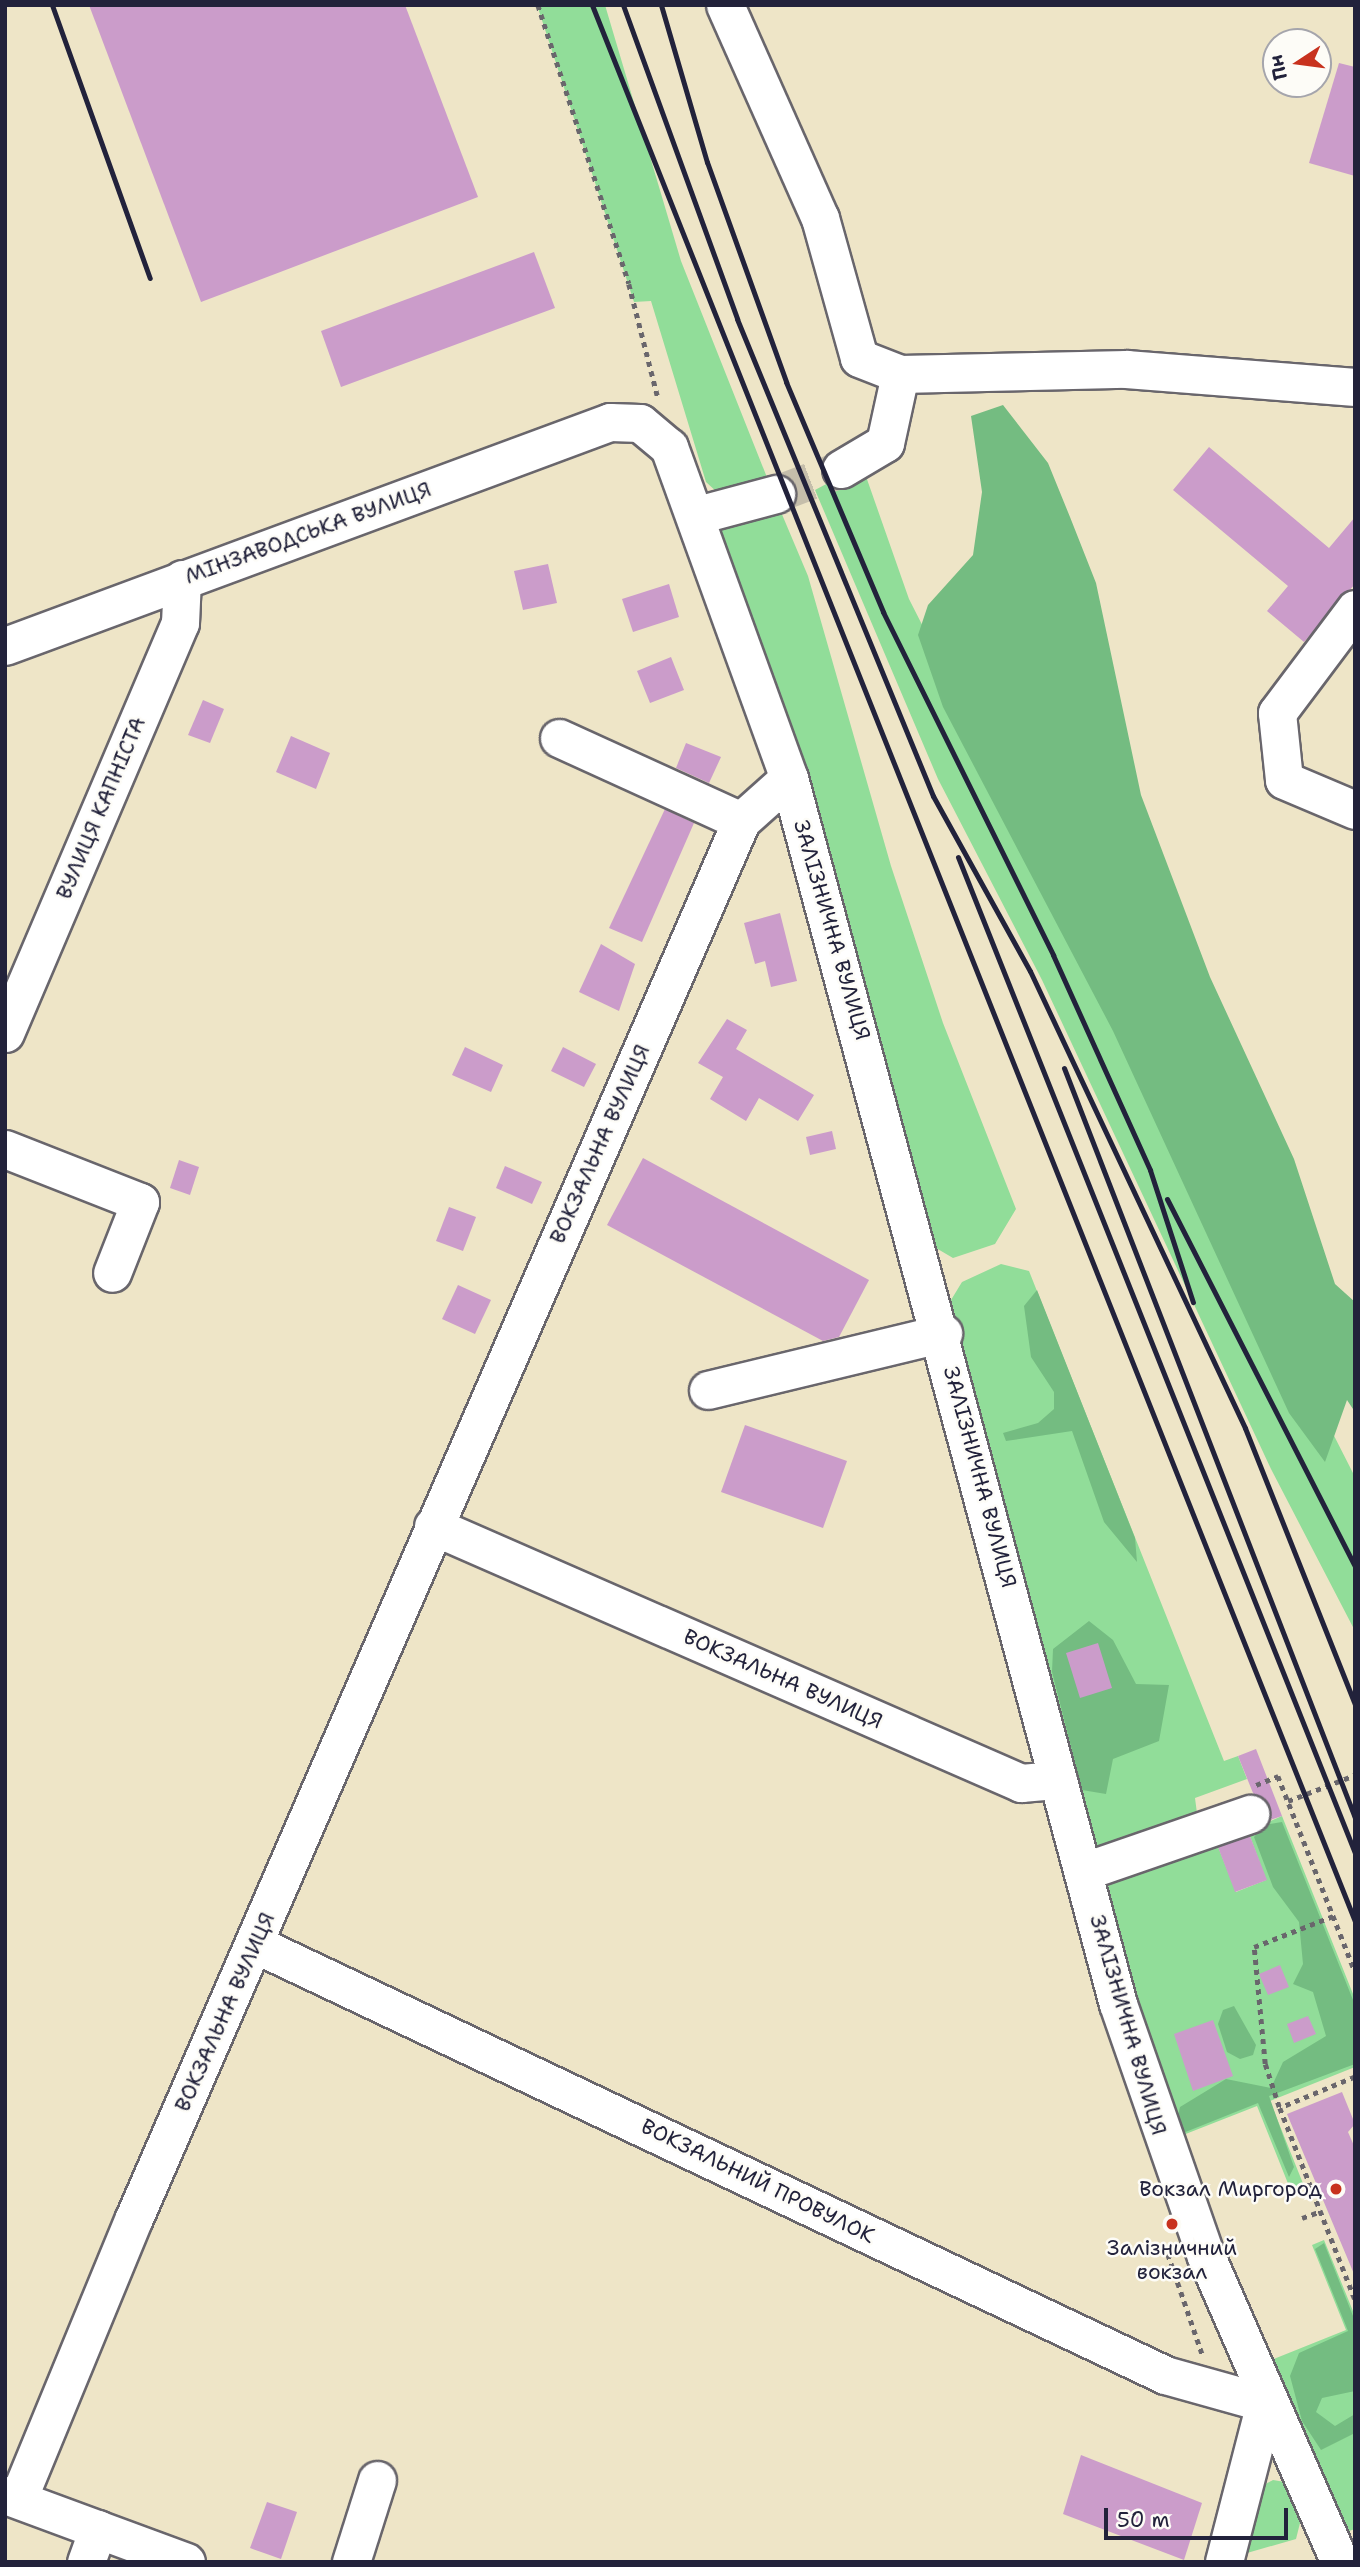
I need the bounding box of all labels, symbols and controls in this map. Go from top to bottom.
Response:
north arrow [1262,28,1332,98]
text: Пн [1263,52,1293,82]
street label: МІНЗАВОДСЬКА ВУЛИЦЯ [182,477,434,589]
street label: ВУЛИЦЯ КАПНІСТА [51,713,151,903]
street label: ЗАЛІЗНИЧНА ВУЛИЦЯ [788,817,876,1043]
street label: ВОКЗАЛЬНА ВУЛИЦЯ [545,1041,655,1247]
street label: ЗАЛІЗНИЧНА ВУЛИЦЯ [938,1364,1022,1590]
street label: ВОКЗАЛЬНА ВУЛИЦЯ [680,1624,886,1734]
street label: ВОКЗАЛЬНА ВУЛИЦЯ [170,1909,280,2115]
street label: ЗАЛІЗНИЧНА ВУЛИЦЯ [1084,1912,1172,2138]
street label: ВОКЗАЛЬНИЙ ПРОВУЛОК [637,2113,879,2249]
place label: Вокзал Миргород [1139,2176,1322,2202]
marker: Вокзал Миргород [1328,2181,1344,2197]
marker: Залізничний вокзал [1164,2216,1180,2232]
place label: Залізничний вокзал [1107,2235,1237,2285]
scale bar [1108,2494,1292,2538]
text: 50 m [1117,2506,1170,2534]

